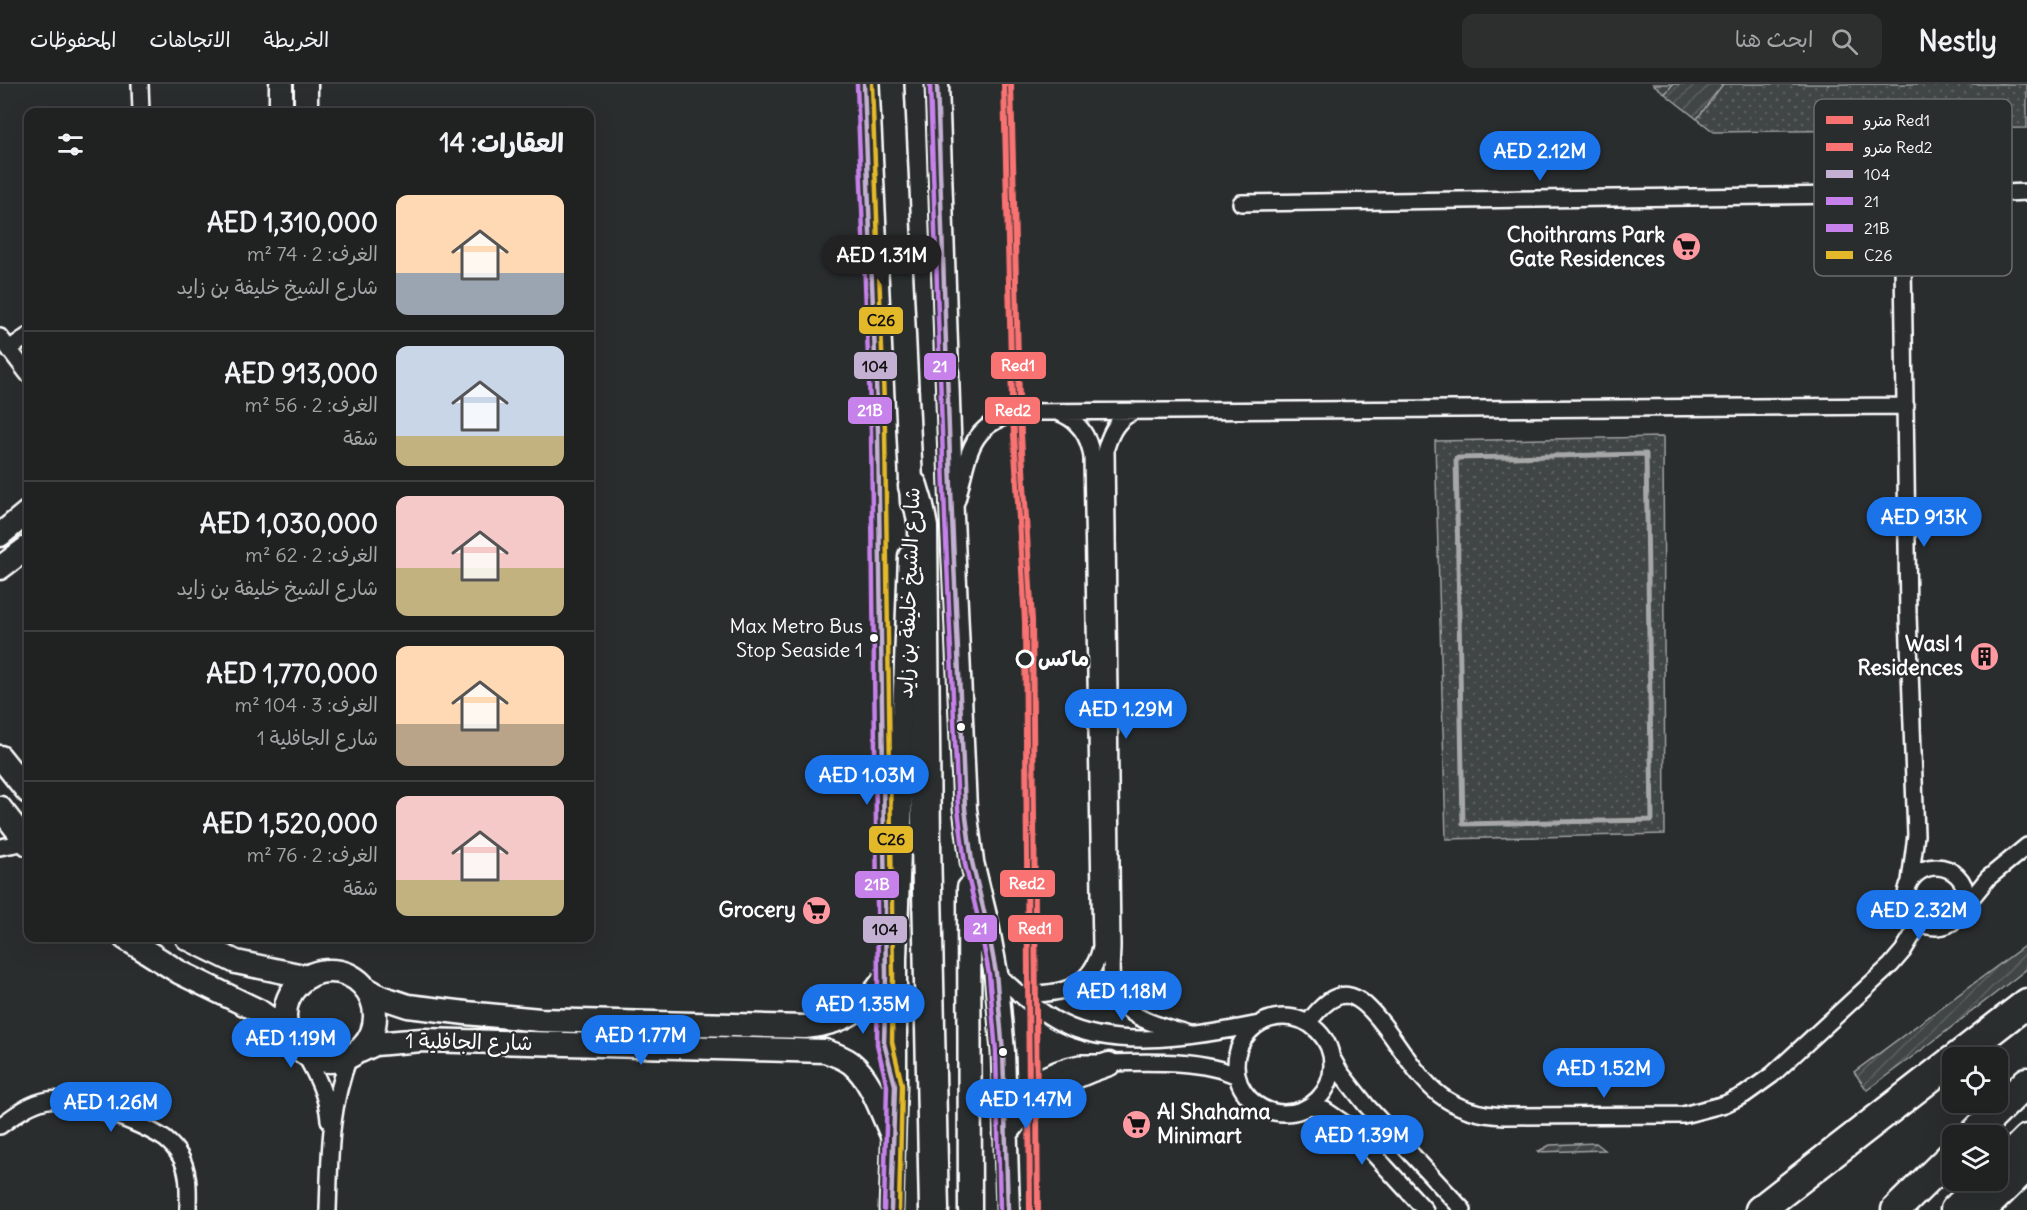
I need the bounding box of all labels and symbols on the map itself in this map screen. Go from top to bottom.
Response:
legend [1814,99,2012,276]
text: مترو Red1 [1862,110,1930,130]
pin: AED 2.12M [1471,131,1609,182]
text: مترو Red2 [1862,137,1933,157]
text: 104 [1864,164,1890,184]
text: 21 [1864,191,1879,211]
text: 21B [1864,218,1890,238]
place label: Choithrams Park Gate Residences [1507,221,1665,272]
supermarket icon: Choithrams Park Gate Residences [1670,231,1702,263]
pin: AED 1.31M [813,235,951,286]
text: C26 [1864,245,1893,265]
line badge: C26 [858,306,904,335]
text: C26 [867,310,895,330]
line badge: 104 [853,351,898,380]
line badge: Red1 [990,351,1047,380]
line badge: 21 [923,352,957,381]
text: Red1 [1001,355,1035,375]
text: 104 [862,356,888,376]
text: 21 [932,356,948,376]
line badge: 21B [847,396,893,425]
line badge: Red2 [984,396,1041,425]
text: 21B [857,400,883,420]
text: Red2 [995,400,1032,420]
street label: شارع الشيخ خليفة بن زايد [891,487,928,699]
pin: AED 913K [1862,497,1986,548]
place label: Max Metro Bus Stop Seaside 1 [729,613,863,662]
place label: Wasl 1 Residences [1858,630,1963,681]
marker: Max Metro Bus Stop Seaside 1 [868,632,880,644]
building icon: Wasl 1 Residences [1968,640,2000,672]
place label: ماكس [1038,645,1089,672]
marker: ماكس [1016,650,1034,668]
pin: AED 1.29M [1057,689,1195,740]
unlabelled marker [955,721,967,733]
pin: AED 1.03M [798,755,936,806]
line badge: C26 [868,825,914,854]
text: C26 [877,829,905,849]
line badge: Red2 [999,869,1056,898]
line badge: 21B [854,870,900,899]
text: Red2 [1009,873,1046,893]
text: 21B [864,874,890,894]
pin: AED 2.32M [1850,890,1988,941]
supermarket icon: Grocery [801,894,833,926]
place label: Grocery [719,896,796,923]
line badge: 21 [963,914,998,943]
line badge: Red1 [1007,914,1064,943]
line badge: 104 [862,915,908,944]
text: 21 [972,918,988,938]
text: Red1 [1018,918,1052,938]
text: 104 [872,919,898,939]
pin: AED 1.18M [1053,971,1191,1022]
pin: AED 1.35M [794,984,932,1035]
pin: AED 1.77M [572,1015,710,1066]
pin: AED 1.19M [222,1018,360,1069]
street label: شارع الجافلية 1 [405,1027,533,1058]
unlabelled marker [997,1046,1009,1058]
pin: AED 1.52M [1535,1048,1673,1099]
pin: AED 1.47M [957,1079,1095,1130]
pin: AED 1.26M [42,1082,180,1133]
place label: Al Shahama Minimart [1157,1098,1270,1149]
supermarket icon: Al Shahama Minimart [1120,1108,1152,1140]
pin: AED 1.39M [1293,1115,1431,1166]

